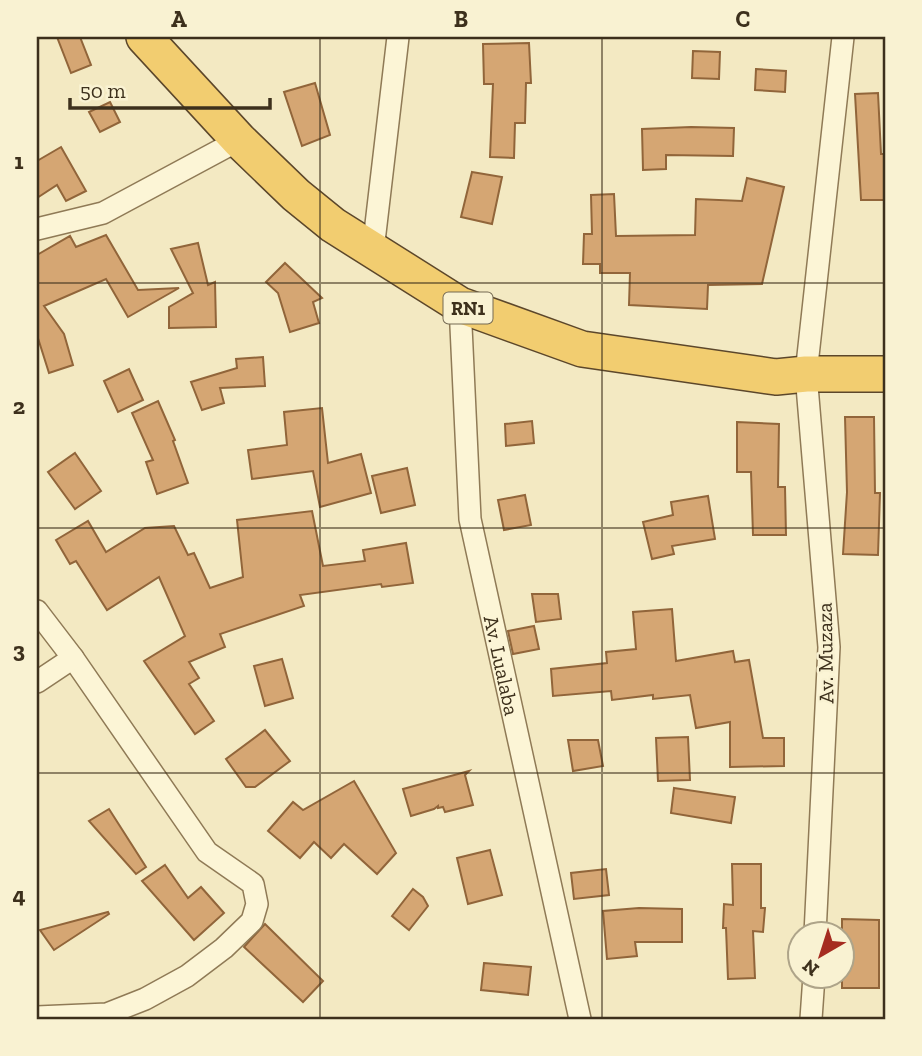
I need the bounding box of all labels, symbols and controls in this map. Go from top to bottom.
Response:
text: A [171,5,187,33]
text: B [454,5,468,33]
text: C [736,5,750,33]
scale bar [70,66,270,110]
text: 50 m [80,78,126,103]
text: 1 [14,147,24,175]
road number: RN1 [444,292,492,324]
text: 2 [13,392,25,420]
street label: Av. Muzaza [812,602,838,704]
street label: Av. Lualaba [479,613,525,718]
text: 3 [13,636,25,664]
text: 4 [12,881,26,909]
north arrow [786,920,856,990]
text: N [798,954,823,981]

